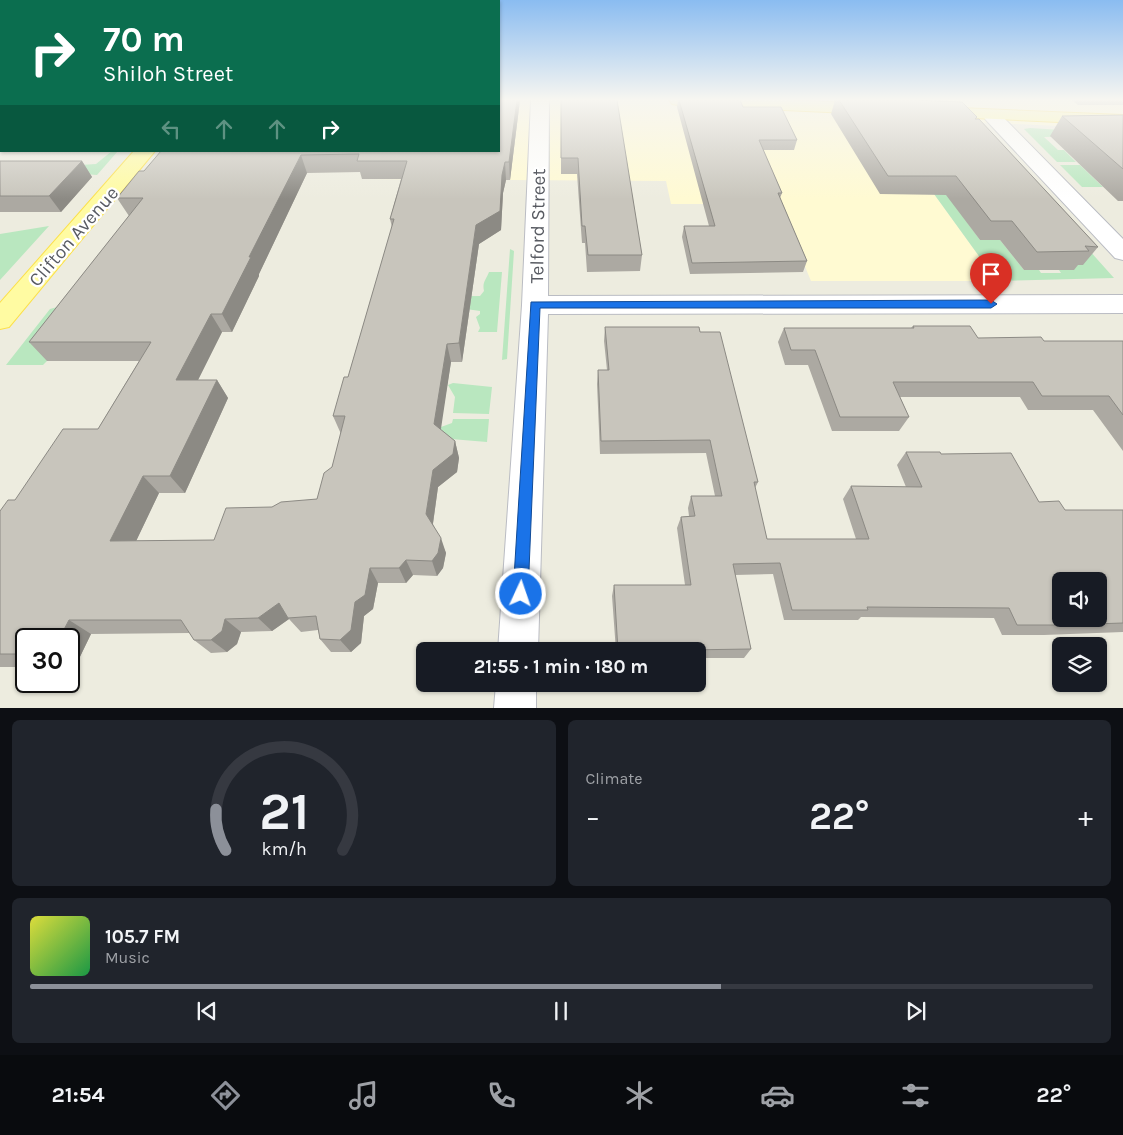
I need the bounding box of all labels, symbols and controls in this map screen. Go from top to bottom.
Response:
text: 70 m [103,19,185,60]
icon: right [20,20,85,85]
text: Shiloh Street [103,61,233,87]
icon: left [157,115,185,143]
icon: ahead [210,115,238,143]
icon: ahead [263,115,291,143]
icon: right [316,115,344,143]
street label: Telford Street [526,168,550,284]
street label: Clifton Avenue [24,182,123,291]
pin [970,253,1012,304]
icon: arrive [977,260,1005,288]
position arrow [494,567,546,619]
map controls [1052,572,1107,692]
button: sound [1052,572,1107,627]
speed limit sign: 30 [15,628,80,693]
button: layers [1052,637,1107,692]
text: 21:55 · 1 min · 180 m [474,656,648,678]
text: Climate [586,769,643,788]
text: 21 [259,781,309,842]
text: 22° [809,794,870,839]
text: − [586,800,600,833]
text: + [1078,800,1093,833]
text: km/h [261,839,306,860]
text: 105.7 FM [105,926,180,948]
text: Music [105,948,150,967]
icon: previous [193,997,221,1025]
icon: pause [547,997,575,1025]
icon: next [902,997,930,1025]
icon: directions [208,1078,243,1113]
icon: music [346,1078,381,1113]
icon: phone [484,1078,519,1113]
icon: climate [622,1078,657,1113]
icon: car [760,1078,795,1113]
icon: filters [898,1078,933,1113]
text: 21:54 [52,1082,105,1108]
text: 22° [1036,1082,1071,1108]

